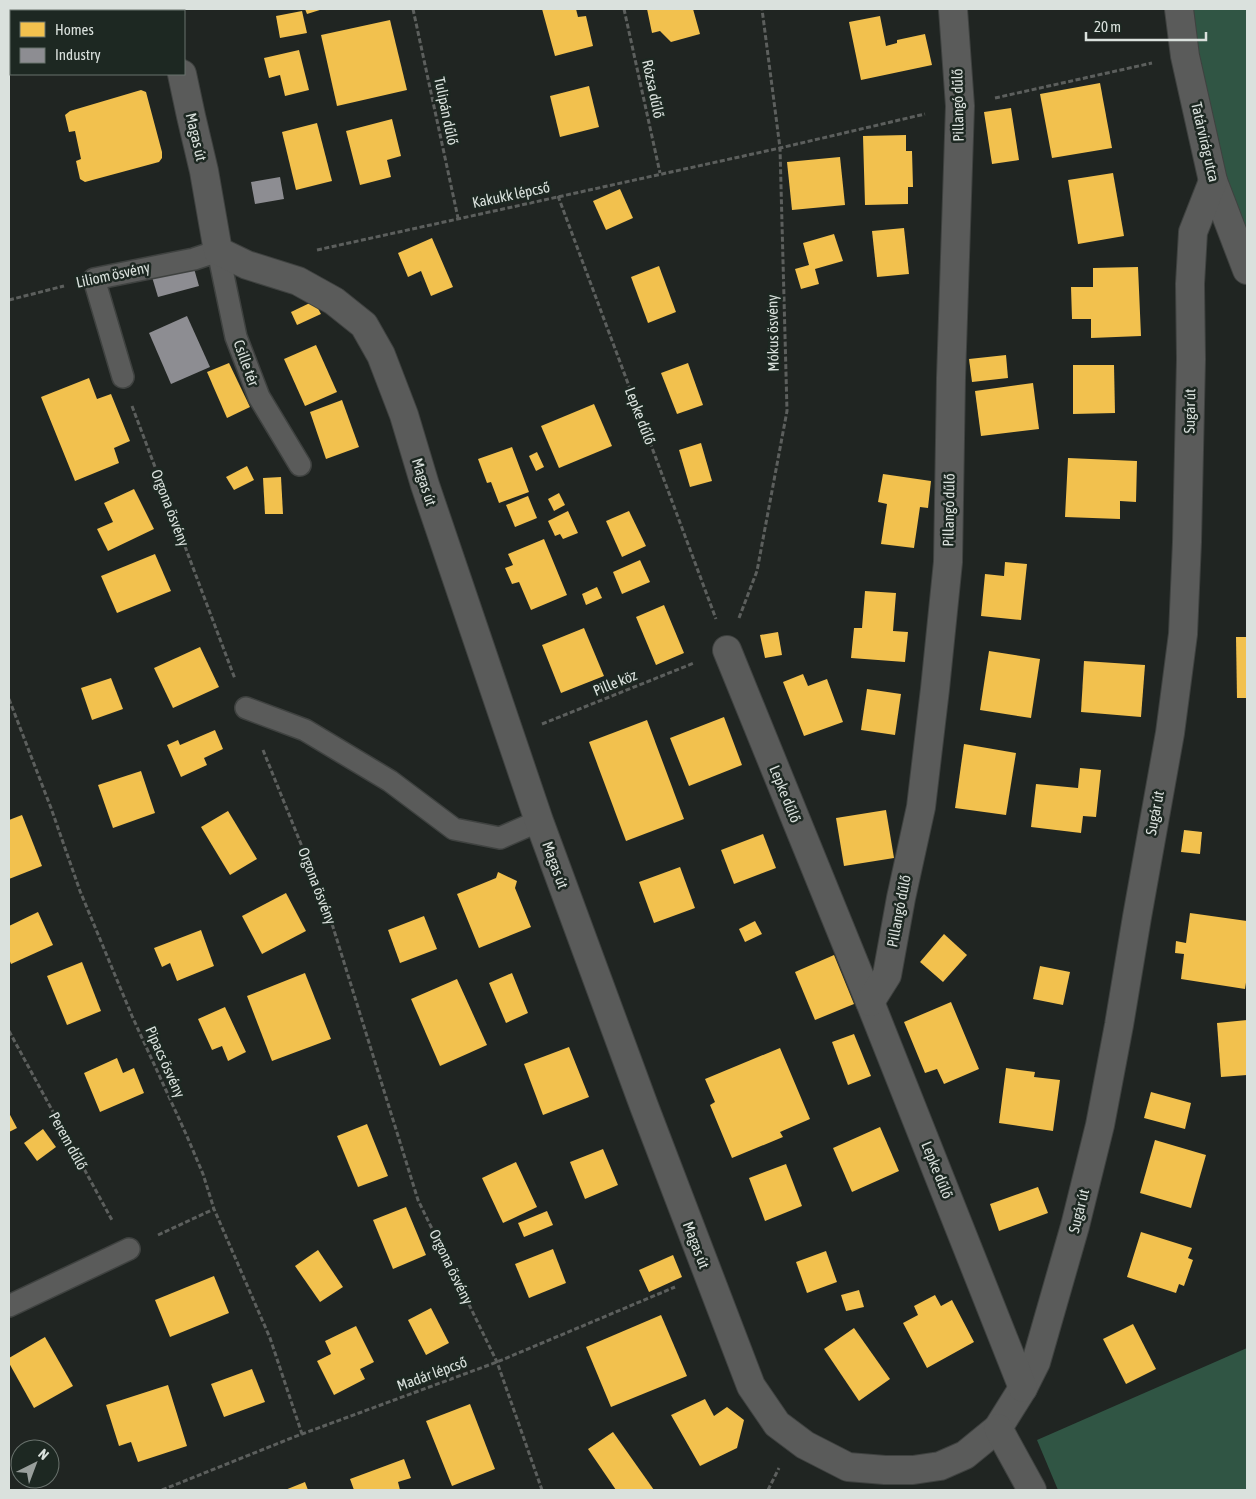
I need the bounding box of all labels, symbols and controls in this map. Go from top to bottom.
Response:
legend [10,10,185,75]
scale bar [1086,10,1206,42]
text: 20 m [1094,18,1121,35]
text: Homes [55,21,94,38]
text: Industry [55,46,101,63]
street label: Rózsa dűlő [639,58,668,120]
street label: Pillangó dűlő [948,68,967,142]
street label: Tulipán dűlő [431,75,462,146]
street label: Tatárvirág utca [1188,100,1223,183]
street label: Magas út [183,111,210,163]
street label: Kakukk lépcső [471,178,551,211]
street label: Liliom ösvény [74,258,151,291]
street label: Mókus ösvény [763,294,782,372]
street label: Csille tér [230,338,263,389]
street label: Lepke dűlő [622,385,659,447]
street label: Sugár út [1181,388,1198,433]
street label: Magas út [409,456,440,508]
street label: Orgona ösvény [148,467,193,549]
street label: Pillangó dűlő [939,473,958,547]
street label: Pille köz [590,666,640,699]
street label: Lepke dűlő [766,763,805,825]
street label: Sugár út [1142,789,1167,836]
street label: Magas út [539,839,572,891]
street label: Orgona ösvény [295,845,340,927]
street label: Pillangó dűlő [883,873,914,948]
street label: Pipacs ösvény [142,1024,189,1100]
street label: Perem dűlő [46,1109,91,1173]
street label: Lepke dűlő [918,1139,957,1201]
street label: Sugár út [1065,1187,1092,1235]
street label: Magas út [680,1219,713,1271]
street label: Orgona ösvény [426,1227,477,1307]
street label: Madár lépcső [395,1353,469,1394]
north arrow [10,1439,60,1489]
text: N [35,1446,52,1463]

